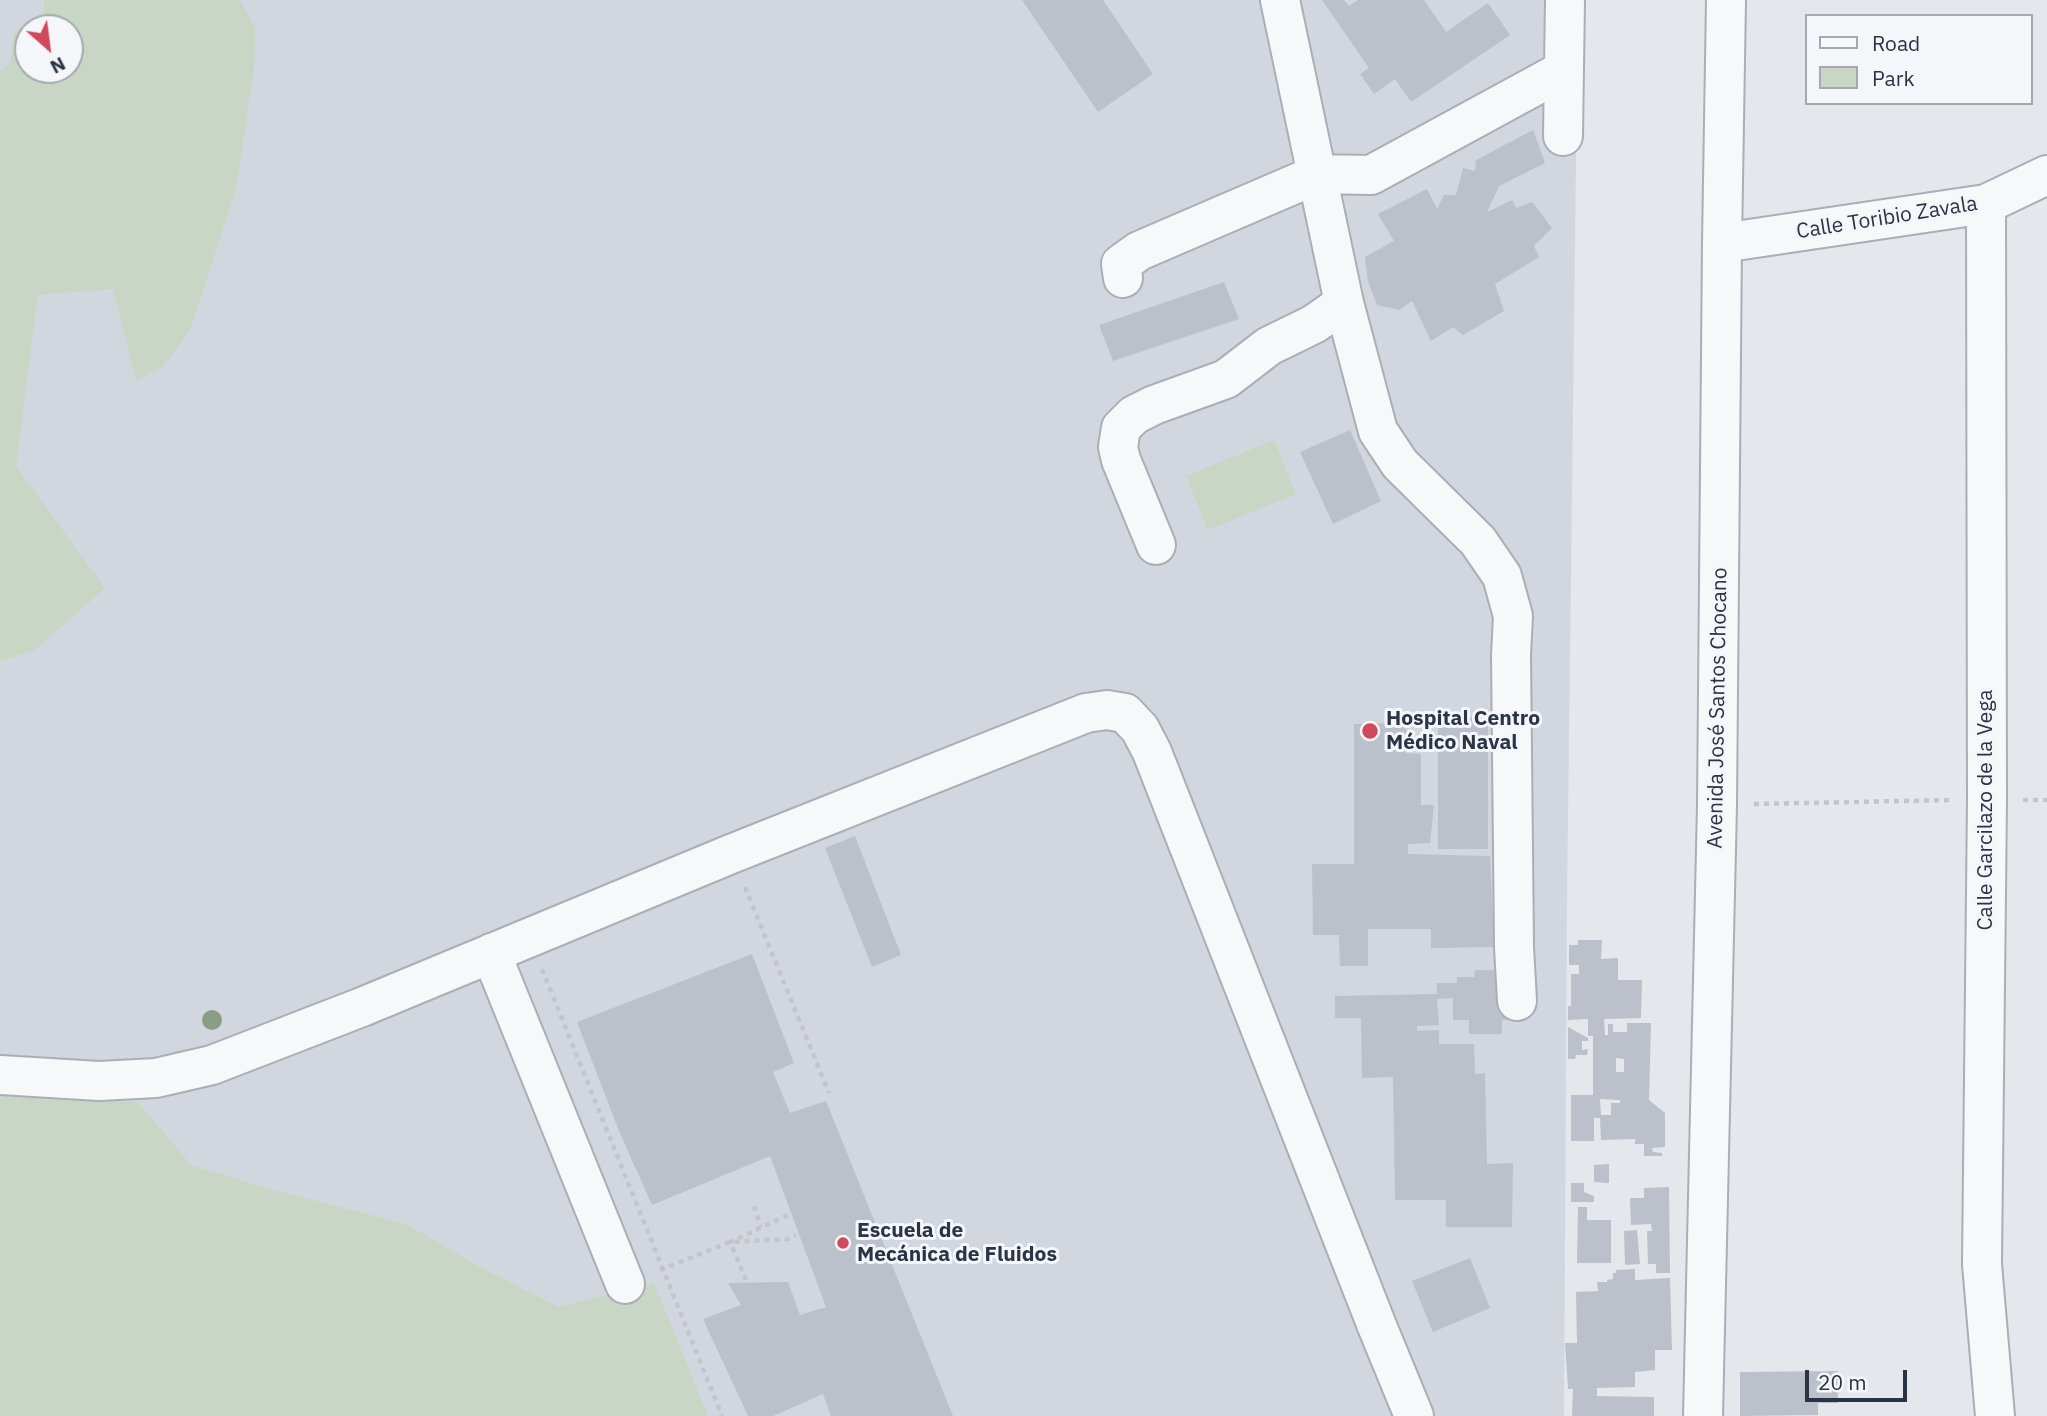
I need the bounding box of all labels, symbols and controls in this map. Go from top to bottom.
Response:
north arrow [14,14,84,84]
legend [1806,14,2033,105]
text: Road [1872,29,1920,57]
text: N [46,52,70,80]
text: Park [1872,64,1915,92]
street label: Calle Toribio Zavala [1795,191,1979,245]
street label: Avenida José Santos Chocano [1703,567,1733,849]
street label: Calle Garcilazo de la Vega [1973,690,1999,930]
place label: Hospital Centro Médico Naval [1386,706,1540,756]
marker: Hospital Centro Médico Naval [1360,721,1380,741]
place label: Escuela de Mecánica de Fluidos [857,1218,1057,1268]
marker: Escuela de Mecánica de Fluidos [835,1235,851,1251]
scale bar [1809,1356,1910,1400]
text: 20 m [1818,1368,1867,1396]

